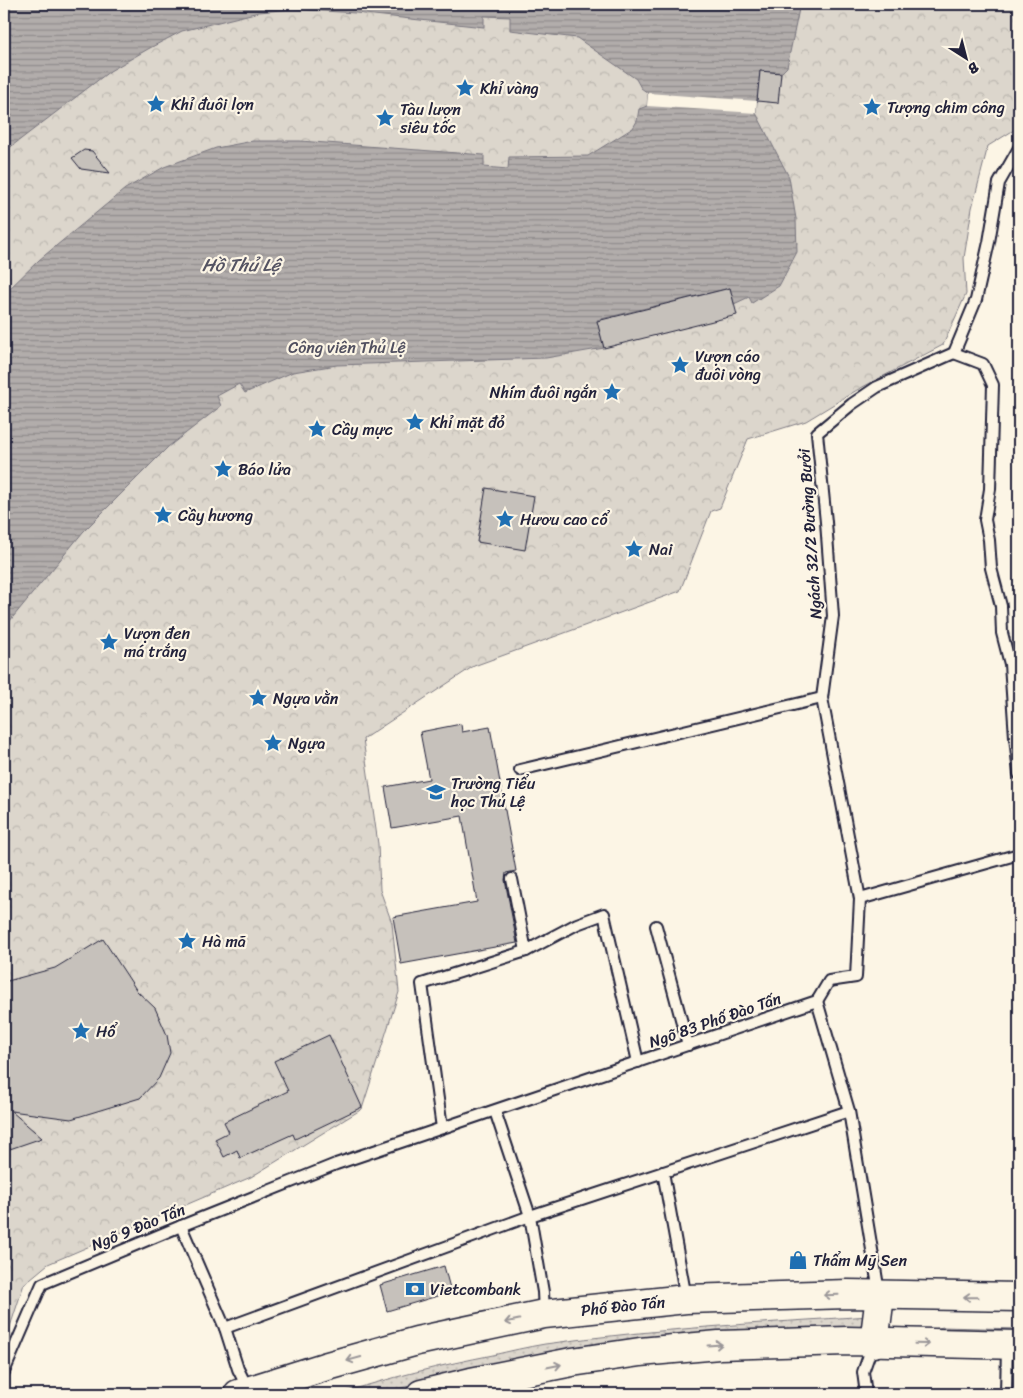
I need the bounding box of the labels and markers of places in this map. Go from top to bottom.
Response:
place label: Khỉ vàng [480,74,539,103]
place icon: Khỉ vàng [454,77,476,99]
place label: Khỉ đuôi lợn [171,90,254,119]
place icon: Khỉ đuôi lợn [145,93,167,115]
place label: Tượng chim công [887,93,1005,122]
place label: Tàu lượn siêu tốc [399,95,461,142]
place icon: Tượng chim công [861,96,883,118]
place icon: Tàu lượn siêu tốc [374,107,396,129]
place label: Vượn cáo đuôi vòng [695,342,761,389]
place icon: Vượn cáo đuôi vòng [669,354,691,376]
place label: Nhím đuôi ngắn [490,378,597,407]
place icon: Nhím đuôi ngắn [601,381,623,403]
place label: Khỉ mặt đỏ [430,408,505,437]
place icon: Khỉ mặt đỏ [404,411,426,433]
place label: Cầy mực [332,415,393,444]
place icon: Cầy mực [306,418,328,440]
place label: Báo lửa [238,455,291,484]
place icon: Báo lửa [212,458,234,480]
place label: Cầy hương [178,501,253,530]
place icon: Cầy hương [152,504,174,526]
place label: Hươu cao cổ [520,505,611,534]
place icon: Hươu cao cổ [494,508,516,530]
place label: Nai [649,535,673,564]
place icon: Nai [623,538,645,560]
place label: Vượn đen má trắng [124,619,190,666]
place icon: Vượn đen má trắng [98,631,120,653]
place label: Ngựa vằn [273,684,339,713]
place icon: Ngựa vằn [247,687,269,709]
place label: Ngựa [288,729,325,758]
place icon: Ngựa [262,732,284,754]
place label: Trường Tiểu học Thủ Lệ [450,769,536,816]
school or university icon: Trường Tiểu học Thủ Lệ [425,781,447,803]
place label: Hà mã [202,927,247,956]
place icon: Hà mã [176,930,198,952]
place label: Hổ [96,1017,118,1046]
place icon: Hổ [70,1020,92,1042]
place label: Thẩm Mỹ Sen [813,1246,908,1275]
shop icon: Thẩm Mỹ Sen [787,1249,809,1271]
place label: Vietcombank [430,1275,521,1304]
bank icon: Vietcombank [404,1278,426,1300]

